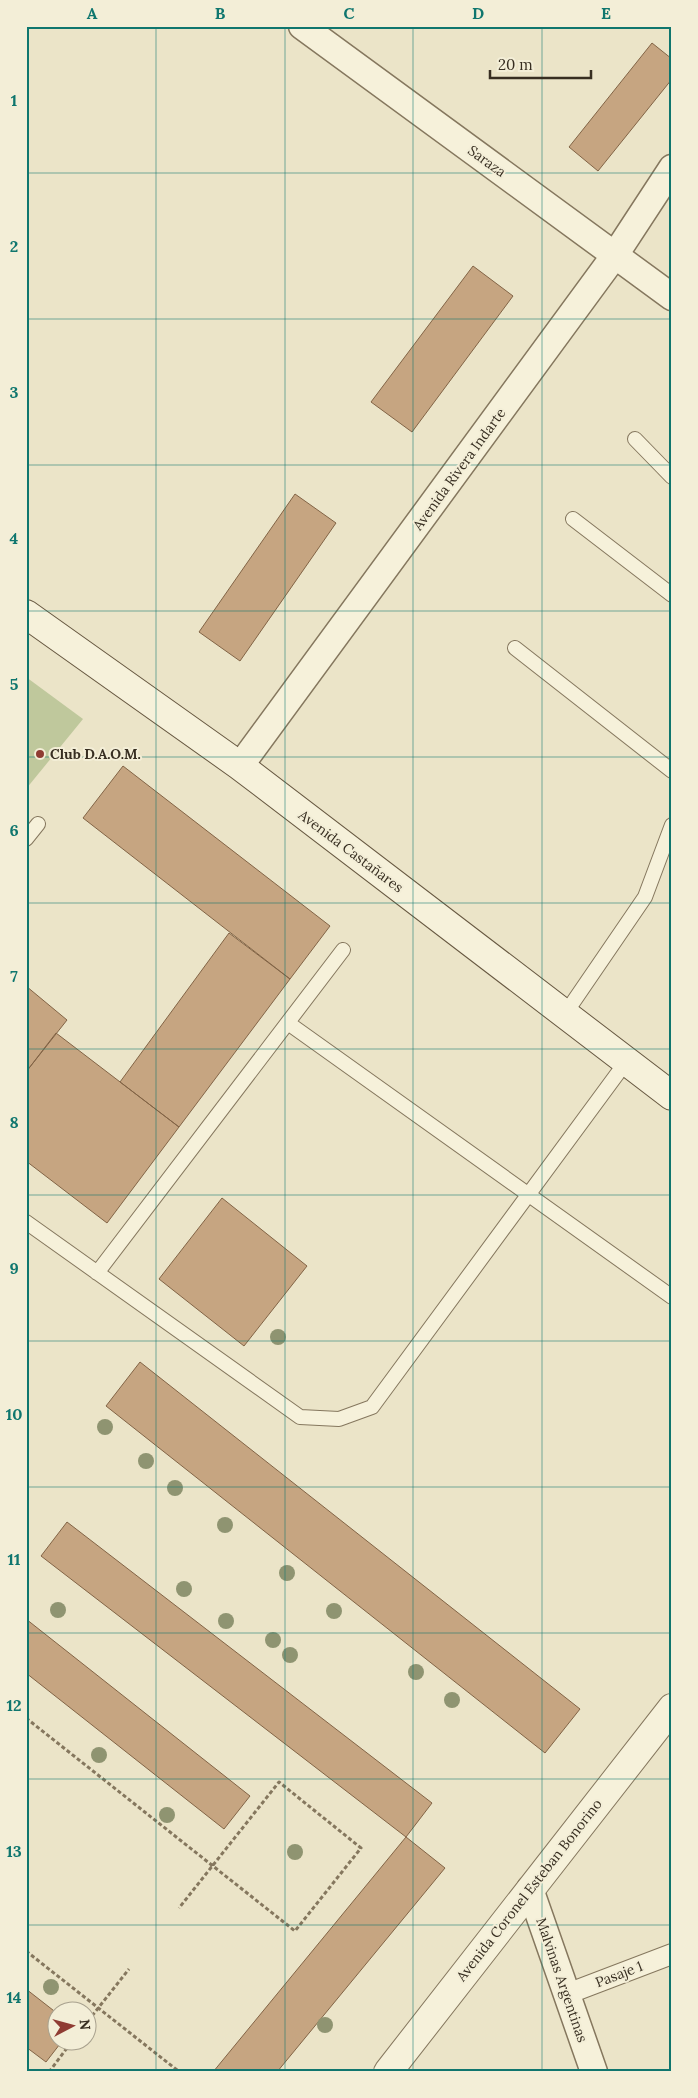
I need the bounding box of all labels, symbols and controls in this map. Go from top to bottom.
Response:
text: A [87,3,98,23]
text: B [215,3,226,23]
text: C [343,3,355,23]
text: D [472,3,484,23]
text: E [601,3,611,23]
scale bar [490,48,592,80]
text: 20 m [498,55,533,74]
text: 1 [11,90,17,110]
street label: Saraza [464,141,510,181]
text: 2 [10,236,18,256]
text: 3 [10,382,19,402]
street label: Avenida Rivera Indarte [408,404,510,534]
text: 4 [10,528,19,548]
text: 5 [10,674,19,694]
place label: Club D.A.O.M. [50,745,141,763]
marker: Club D.A.O.M. [34,748,46,760]
street label: Avenida Castañares [294,805,407,896]
text: 6 [9,820,19,840]
text: 7 [10,966,18,986]
text: 8 [9,1112,19,1132]
text: 9 [9,1258,19,1278]
text: 10 [6,1404,22,1424]
text: 11 [8,1549,21,1569]
text: 12 [6,1695,22,1715]
street label: Avenida Coronel Esteban Bonorino [452,1795,606,1986]
text: 13 [6,1841,22,1861]
street label: Malvinas Argentinas [532,1915,592,2045]
street label: Pasaje 1 [593,1957,645,1991]
text: 14 [6,1987,22,2007]
north arrow [48,2000,98,2050]
text: N [75,2018,94,2031]

